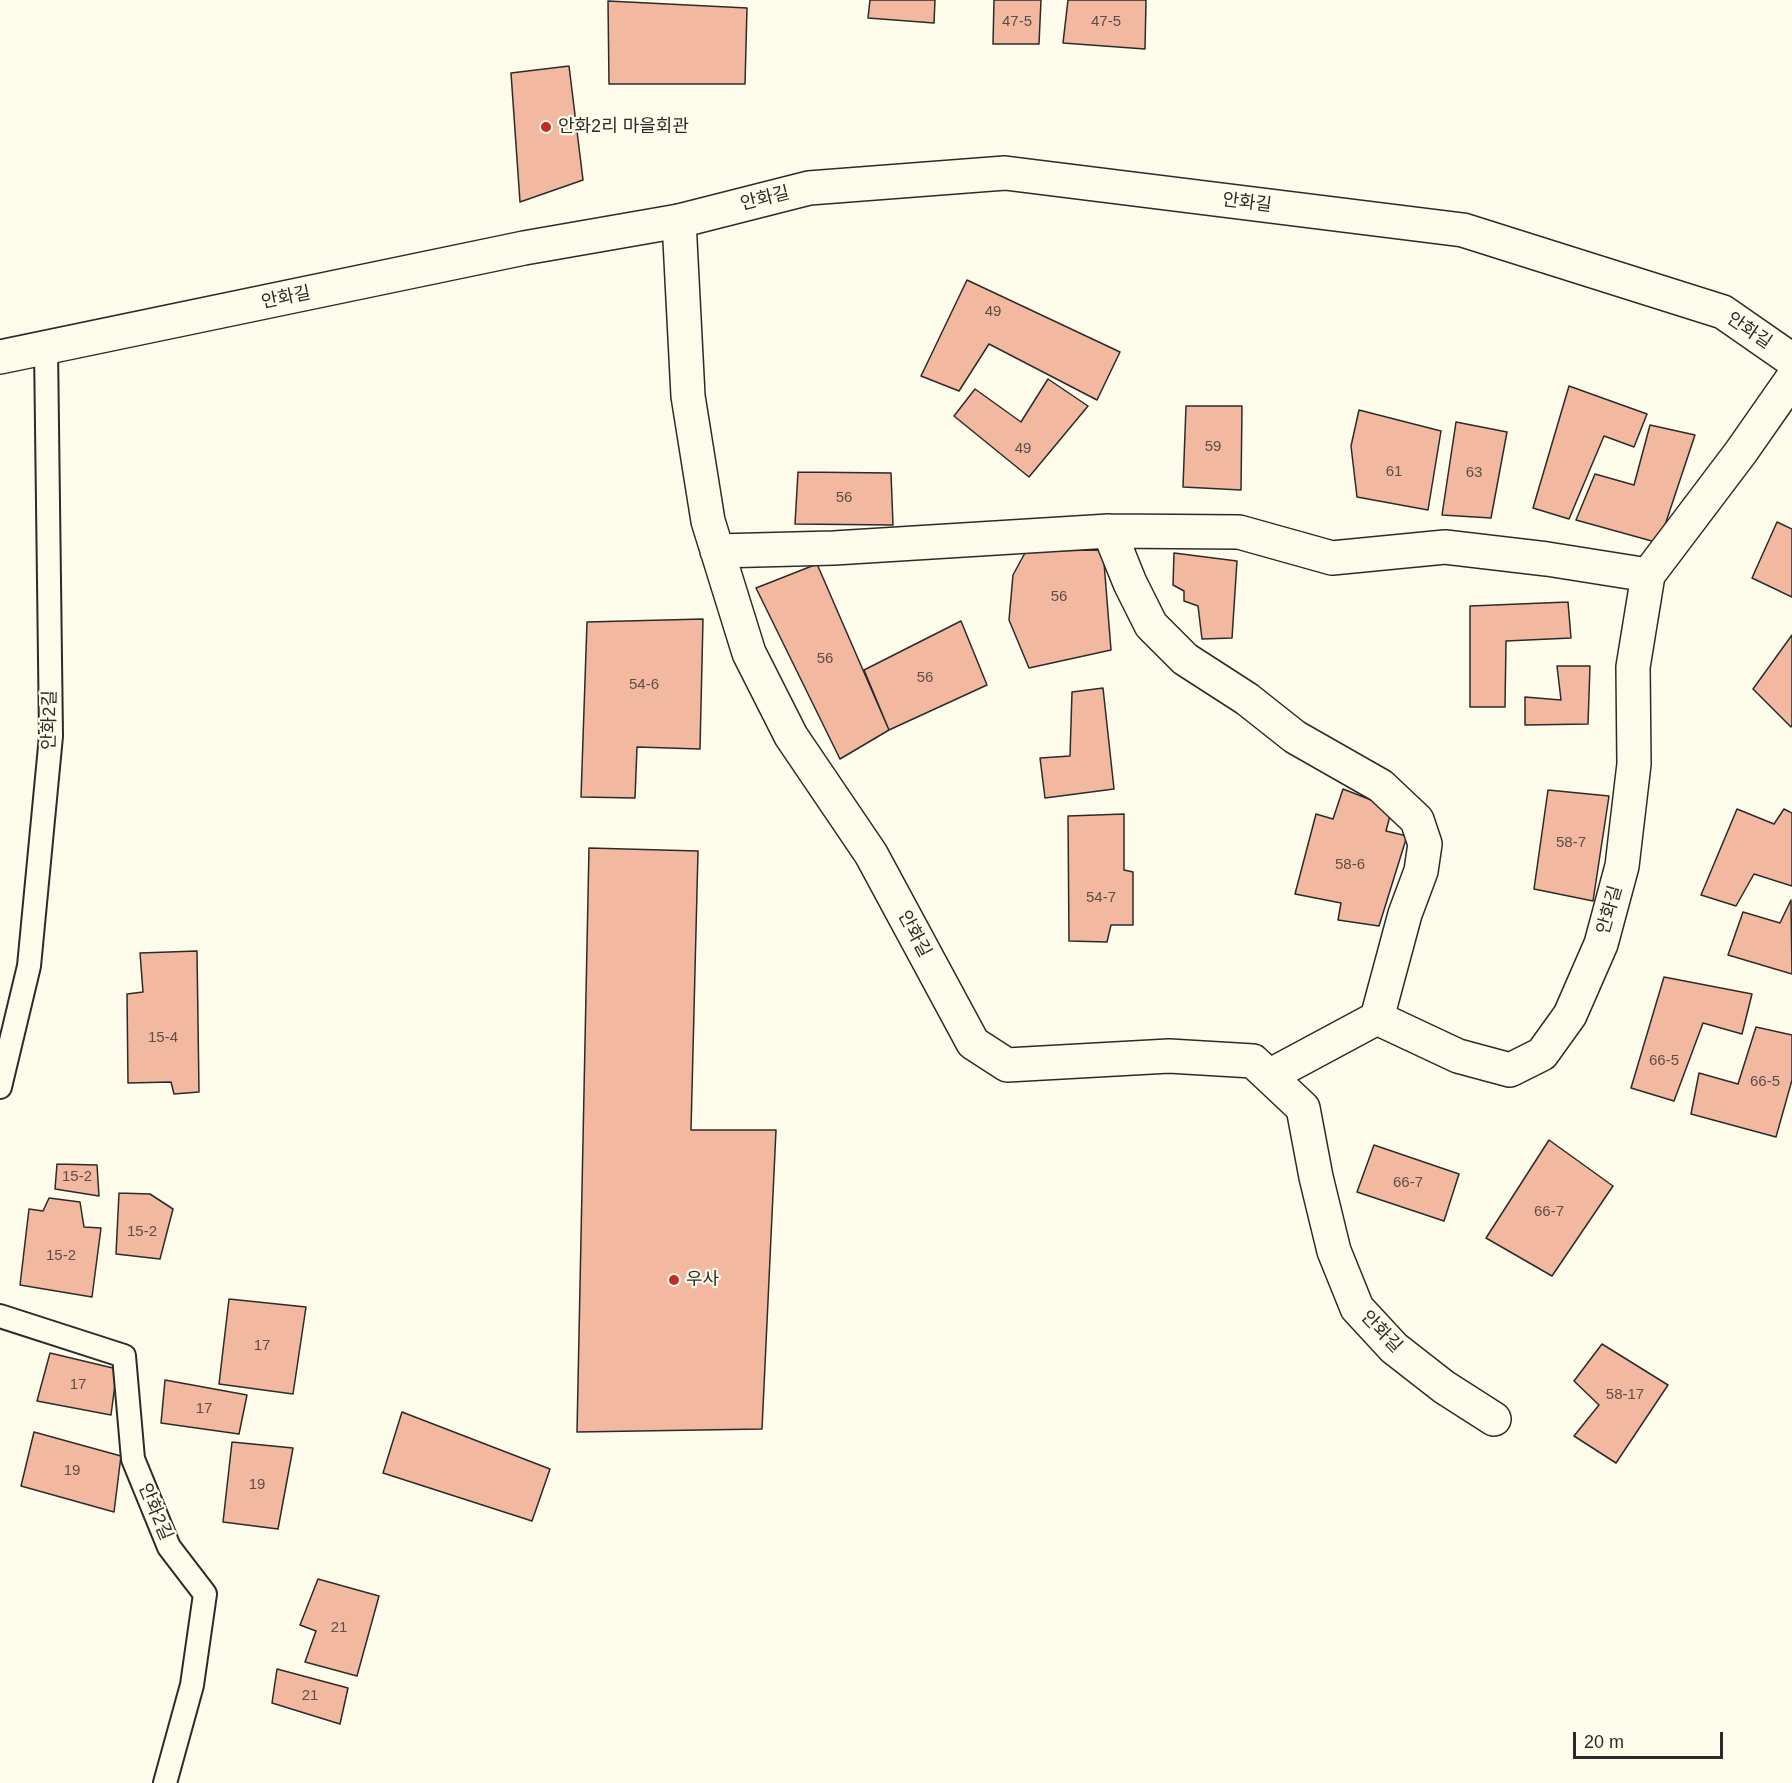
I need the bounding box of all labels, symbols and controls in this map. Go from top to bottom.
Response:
house number: 47-5 [1002,13,1032,31]
house number: 47-5 [1091,13,1121,31]
place label: 안화2리 마을회관 [558,116,689,138]
marker: 안화2리 마을회관 [539,120,553,134]
street label: 안화길 [738,183,792,215]
street label: 안화길 [1221,189,1273,217]
street label: 안화길 [259,282,313,314]
house number: 49 [985,303,1001,321]
street label: 안화길 [1722,308,1776,354]
house number: 59 [1205,438,1221,456]
house number: 49 [1015,440,1031,458]
house number: 61 [1386,463,1402,481]
house number: 63 [1466,464,1482,482]
house number: 56 [836,489,852,507]
house number: 56 [1051,588,1067,606]
house number: 56 [817,650,833,668]
house number: 56 [917,669,933,687]
house number: 54-6 [629,676,659,694]
street label: 안화2길 [39,690,61,750]
house number: 58-7 [1556,834,1586,852]
house number: 58-6 [1335,856,1365,874]
street label: 안화길 [1593,883,1627,937]
house number: 54-7 [1086,889,1116,907]
street label: 안화길 [893,907,935,961]
house number: 15-4 [148,1029,178,1047]
house number: 66-5 [1649,1052,1679,1070]
house number: 66-5 [1750,1073,1780,1091]
house number: 15-2 [62,1168,92,1186]
house number: 66-7 [1393,1174,1423,1192]
house number: 66-7 [1534,1203,1564,1221]
house number: 15-2 [127,1223,157,1241]
house number: 15-2 [46,1247,76,1265]
place label: 우사 [686,1269,719,1291]
marker: 우사 [667,1273,681,1287]
street label: 안화길 [1356,1307,1406,1357]
house number: 17 [254,1337,270,1355]
house number: 17 [70,1376,86,1394]
house number: 58-17 [1606,1386,1644,1404]
house number: 17 [196,1400,212,1418]
house number: 19 [64,1462,80,1480]
house number: 19 [249,1476,265,1494]
street label: 안화2길 [133,1480,177,1544]
house number: 21 [331,1619,347,1637]
house number: 21 [302,1687,318,1705]
scale bar [1576,1720,1726,1758]
text: 20 m [1584,1732,1624,1752]

